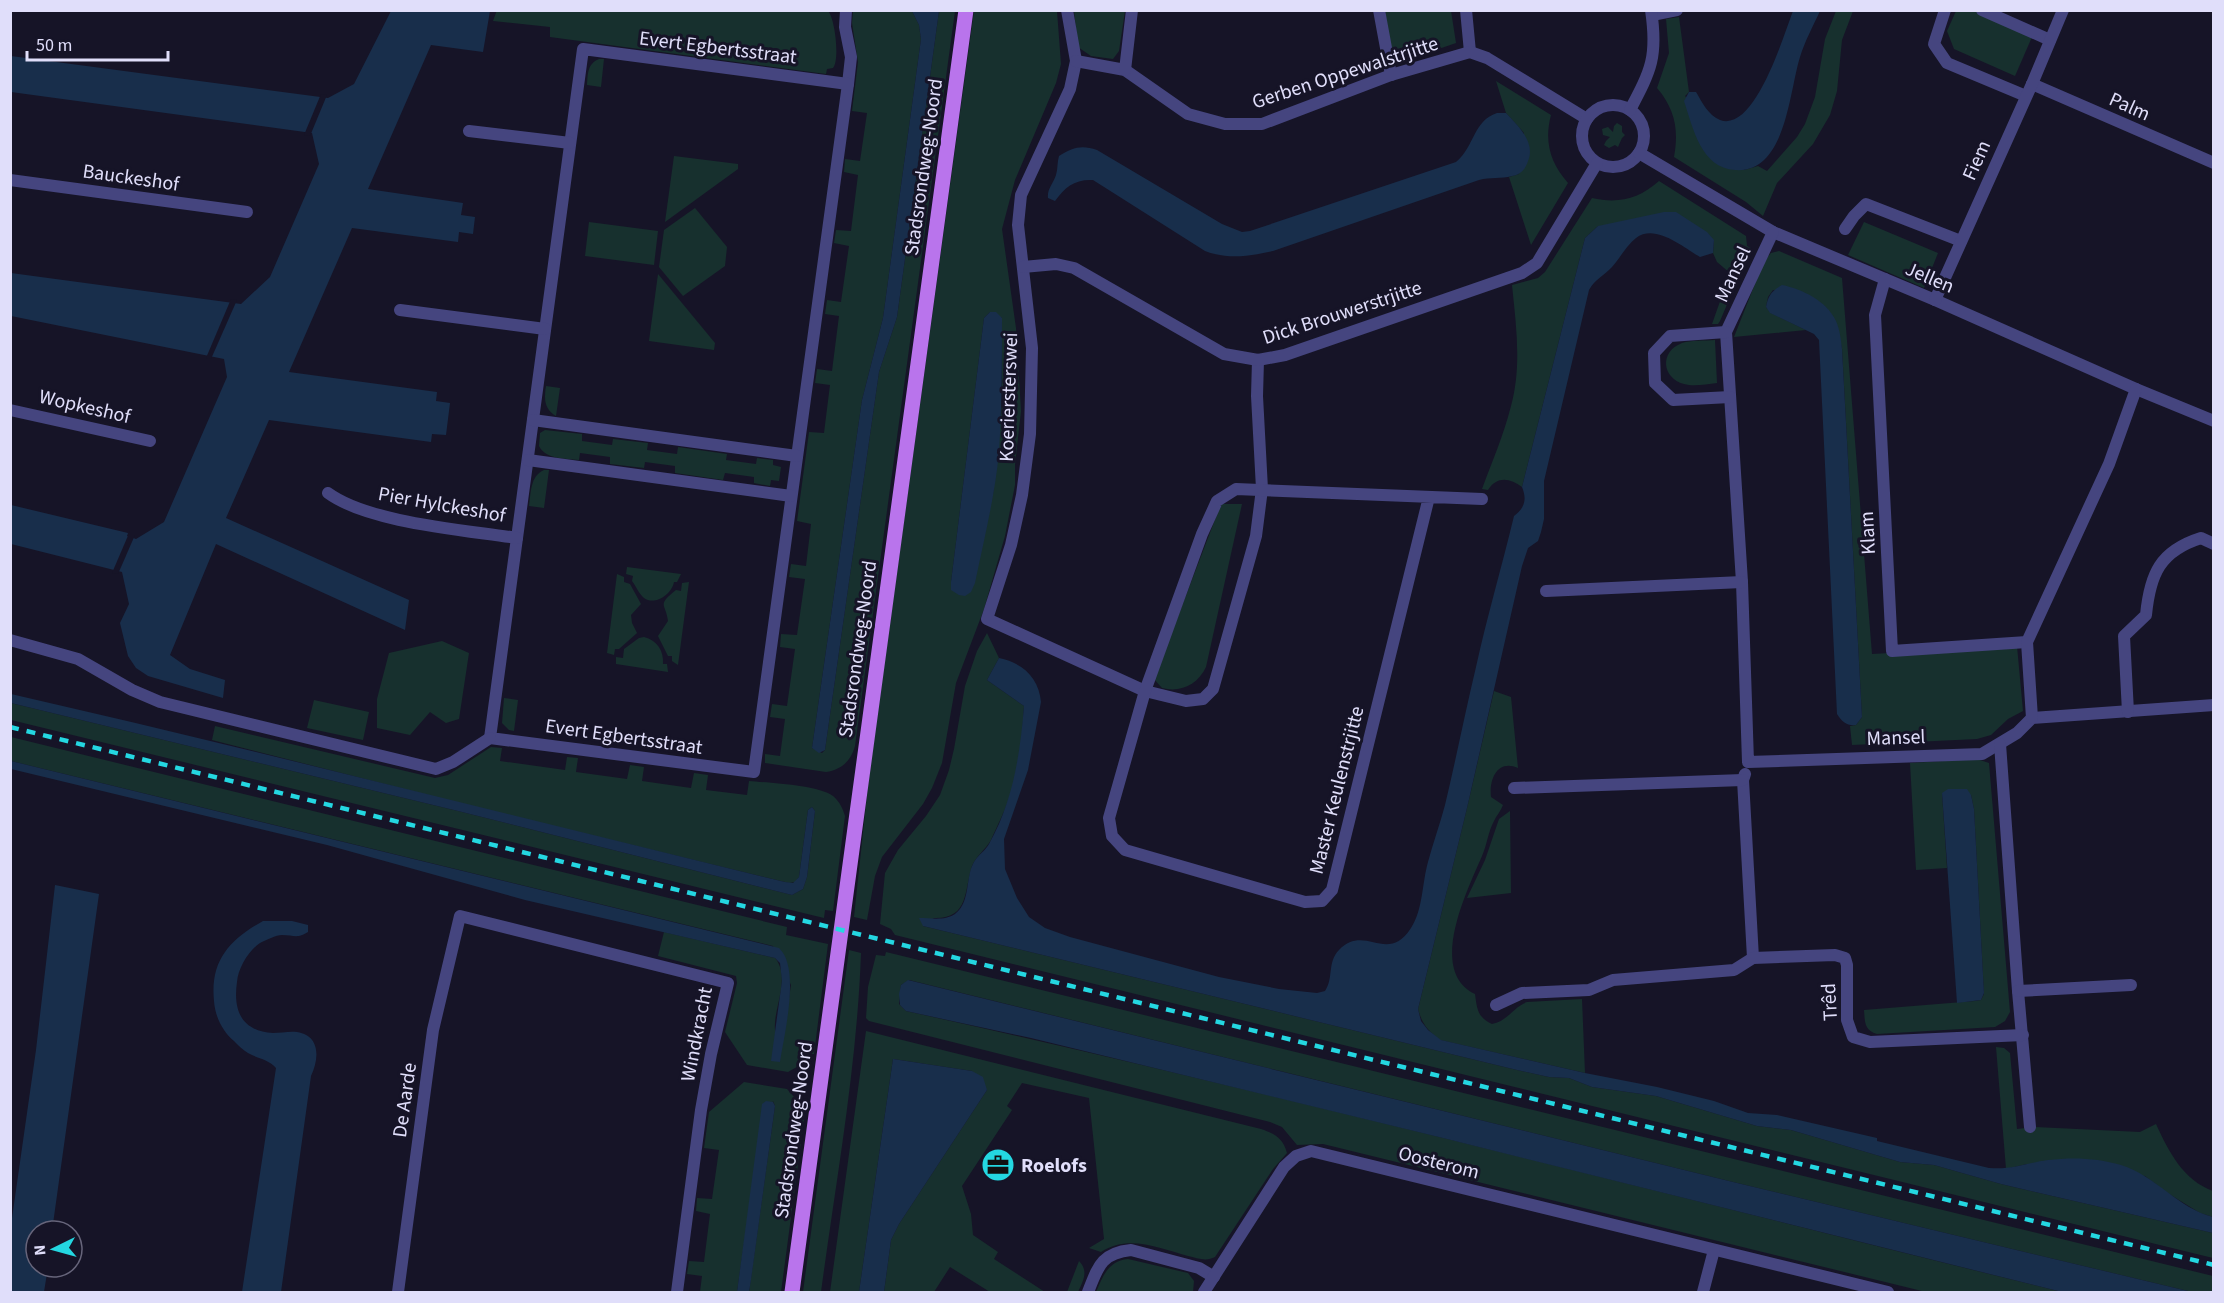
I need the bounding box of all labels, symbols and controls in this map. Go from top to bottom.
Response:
scale bar [27,24,168,62]
street label: Evert Egbertsstraat [637,24,799,72]
street label: Gerben Oppewalstrjitte [1249,30,1442,116]
text: 50 m [36,33,72,58]
street label: Stadsrondweg-Noord [898,77,950,257]
street label: Palm [2105,86,2155,128]
street label: Fiem [1956,136,1998,185]
street label: Bauckeshof [81,157,182,199]
street label: Mansel [1708,242,1758,307]
street label: Jellen [1901,255,1958,301]
street label: Dick Brouwerstrjitte [1259,274,1426,352]
street label: Koeriersterswei [993,332,1025,462]
street label: Wopkeshof [36,383,134,431]
street label: Pier Hylckeshof [376,480,509,530]
street label: Klam [1853,511,1883,555]
street label: Stadsrondweg-Noord [832,559,884,739]
street label: Master Keulenstrjitte [1303,703,1371,877]
street label: Evert Egbertsstraat [543,712,705,762]
street label: Mansel [1866,723,1926,753]
street label: Trêd [1815,982,1845,1021]
street label: Windkracht [674,984,720,1084]
street label: Stadsrondweg-Noord [768,1040,820,1220]
street label: De Aarde [386,1061,424,1139]
street label: Oosterom [1395,1139,1482,1187]
office icon: Roelofs [980,1147,1016,1183]
place label: Roelofs [1021,1152,1087,1180]
north arrow [24,1219,84,1279]
text: N [29,1244,51,1256]

